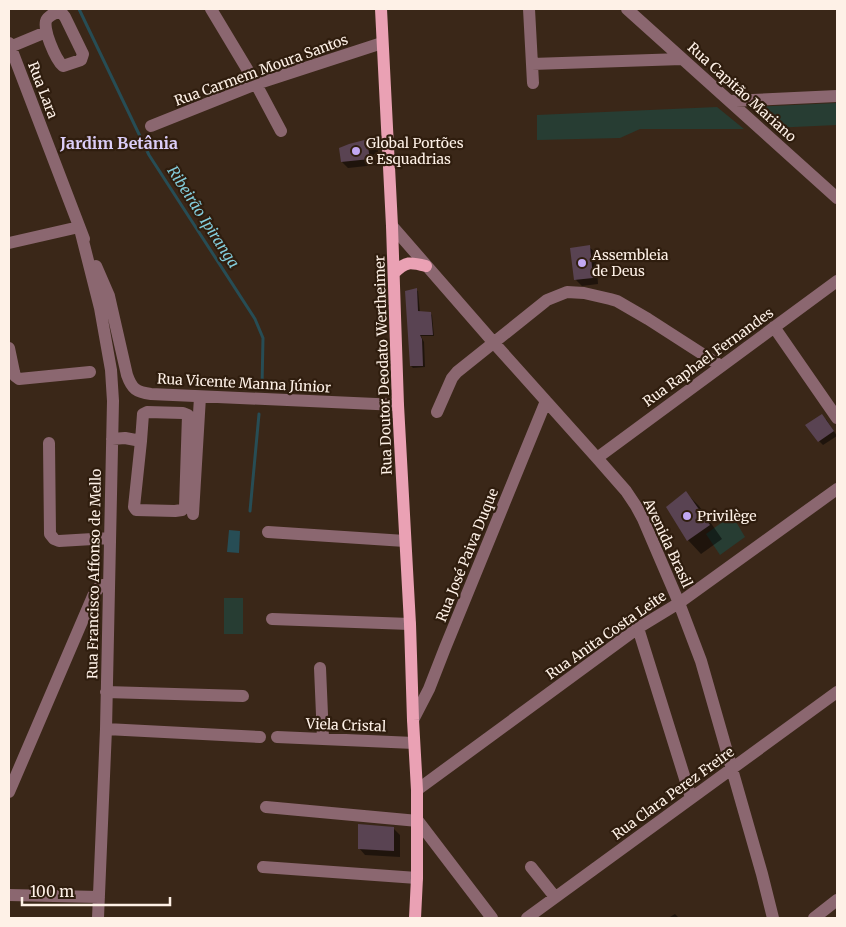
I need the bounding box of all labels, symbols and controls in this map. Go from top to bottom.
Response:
street label: Rua Carmem Moura Santos [172,30,350,110]
street label: Rua Capitão Mariano [684,38,800,146]
street label: Rua Lara [24,59,62,121]
district label: Jardim Betânia [59,133,178,153]
place label: Global Portões e Esquadrias [366,134,464,168]
marker: Global Portões e Esquadrias [350,145,362,157]
water label: Ribeirão Ipiranga [163,162,244,271]
place label: Assembleia de Deus [591,246,669,280]
street label: Rua Doutor Deodato Wertheimer [370,255,396,475]
marker: Assembleia de Deus [576,257,588,269]
street label: Rua Raphael Fernandes [639,303,777,410]
street label: Rua Vicente Manna Júnior [157,369,331,397]
street label: Rua Francisco Affonso de Mello [83,469,105,679]
street label: Rua José Paiva Duque [432,485,502,625]
street label: Avenida Brasil [639,495,697,591]
place label: Privilège [697,507,756,525]
marker: Privilège [681,510,693,522]
street label: Rua Anita Costa Leite [542,587,670,683]
street label: Viela Cristal [305,715,387,735]
street label: Rua Clara Perez Freire [608,743,738,843]
scale bar [22,874,170,906]
text: 100 m [30,882,74,901]

